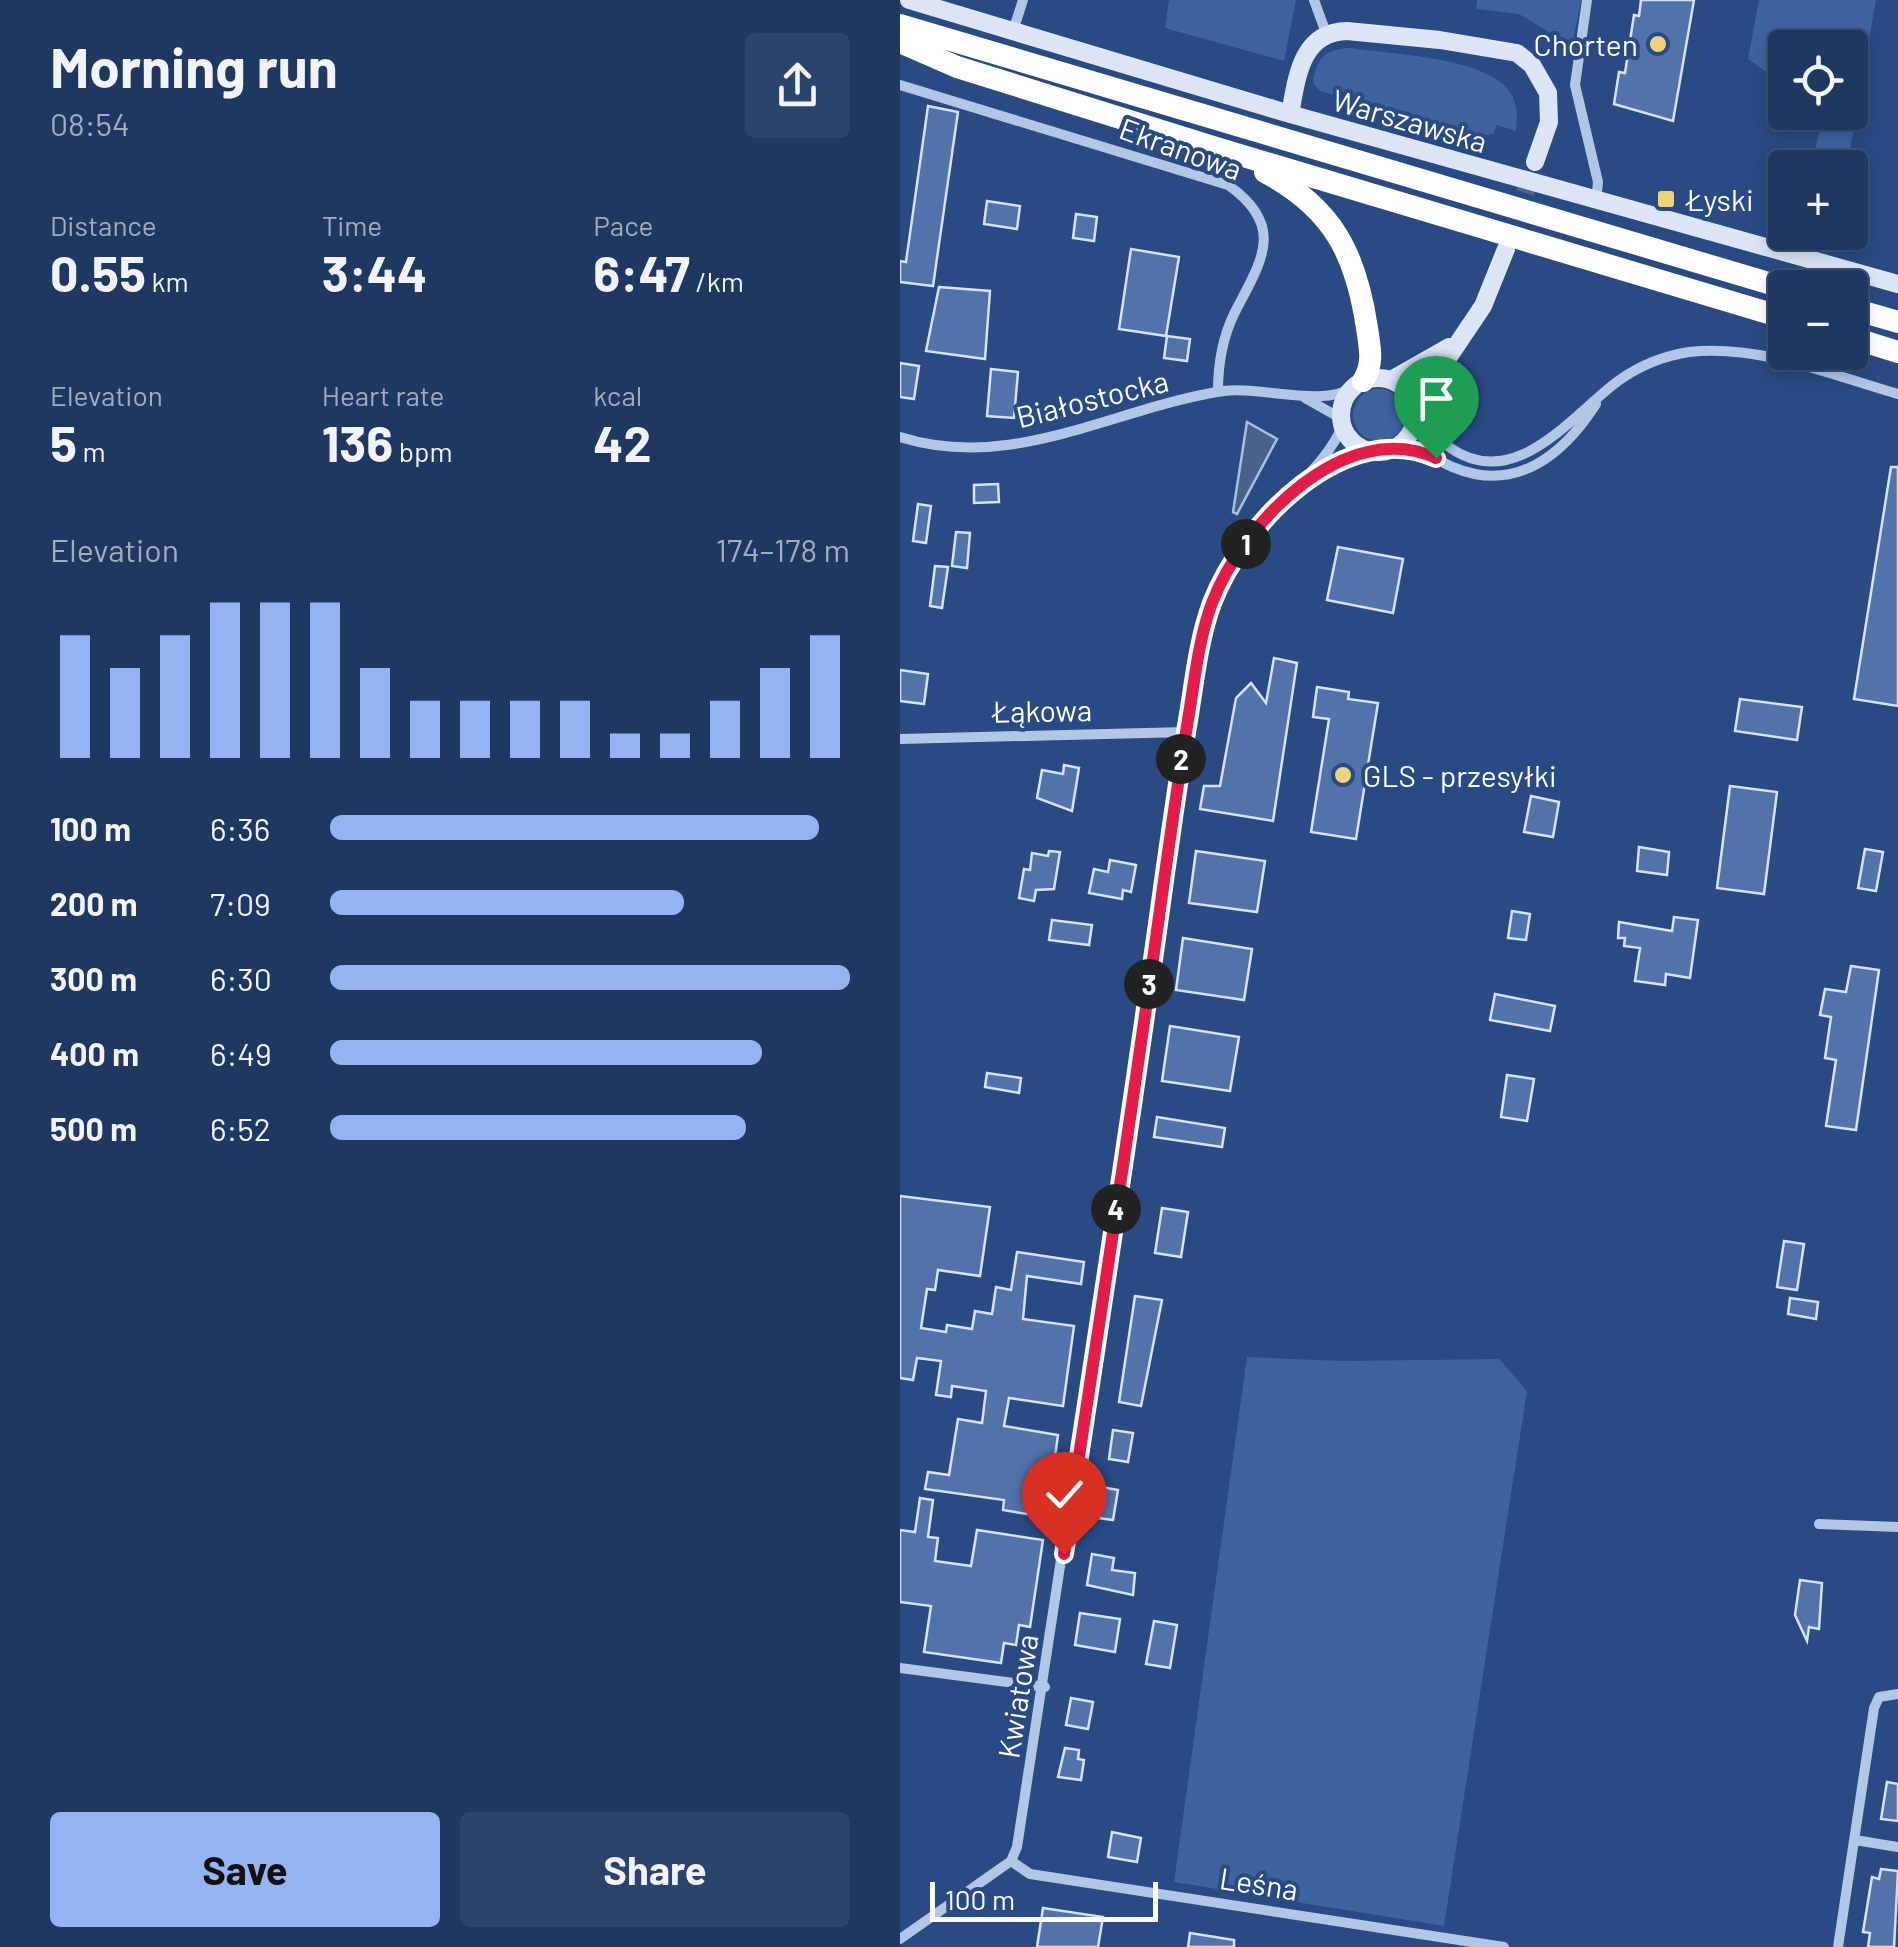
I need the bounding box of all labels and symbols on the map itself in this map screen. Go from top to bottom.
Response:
place label: Chorten [1534,26,1638,62]
marker: Chorten [1647,33,1669,55]
street label: Warszawska [1329,81,1491,159]
street label: Ekranowa [1115,109,1247,187]
place label: Łyski [1685,181,1754,217]
marker: Łyski [1655,188,1677,210]
pin [1394,356,1479,459]
street label: Białostocka [1012,362,1172,434]
pin: 1 [1221,519,1271,569]
street label: Łąkowa [991,691,1092,729]
pin: 2 [1156,734,1206,784]
place label: GLS - przesyłki [1363,757,1557,793]
marker: GLS - przesyłki [1332,764,1354,786]
pin: 3 [1124,959,1174,1009]
pin: 4 [1091,1184,1141,1234]
pin [1022,1452,1107,1555]
street label: Kwiatowa [989,1631,1045,1761]
street label: Leśna [1217,1859,1301,1907]
scale bar [930,1877,1158,1922]

